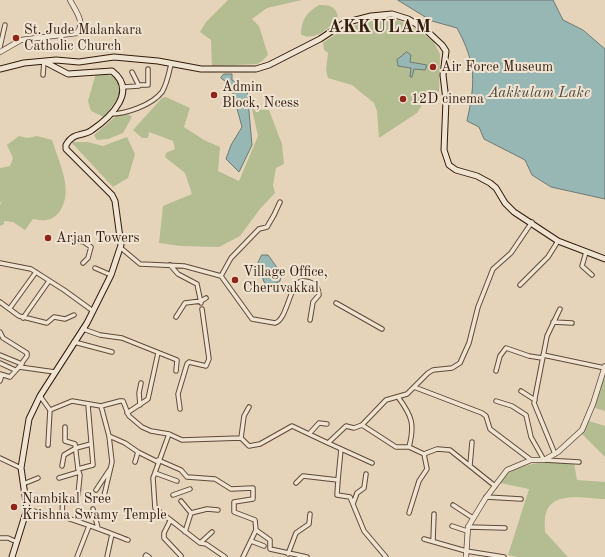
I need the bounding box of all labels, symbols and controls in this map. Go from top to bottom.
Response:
district label: AKKULAM [328,16,432,38]
place label: St. Jude Malankara Catholic Church [24,22,142,54]
marker: St. Jude Malankara Catholic Church [11,33,21,43]
place label: Air Force Museum [441,59,553,75]
marker: Air Force Museum [428,62,438,72]
place label: Admin Block, Ncess [222,79,299,112]
water label: Aakkulam Lake [488,84,590,102]
marker: Admin Block, Ncess [209,90,219,100]
place label: 12D cinema [411,91,484,107]
marker: 12D cinema [398,94,408,104]
place label: Arjan Towers [56,230,140,246]
marker: Arjan Towers [43,233,53,243]
place label: Village Office, Cheruvakkal [243,264,328,296]
marker: Village Office, Cheruvakkal [230,275,240,285]
place label: Nambikal Sree Krishna Swamy Temple [22,491,167,524]
marker: Nambikal Sree Krishna Swamy Temple [9,502,19,512]

